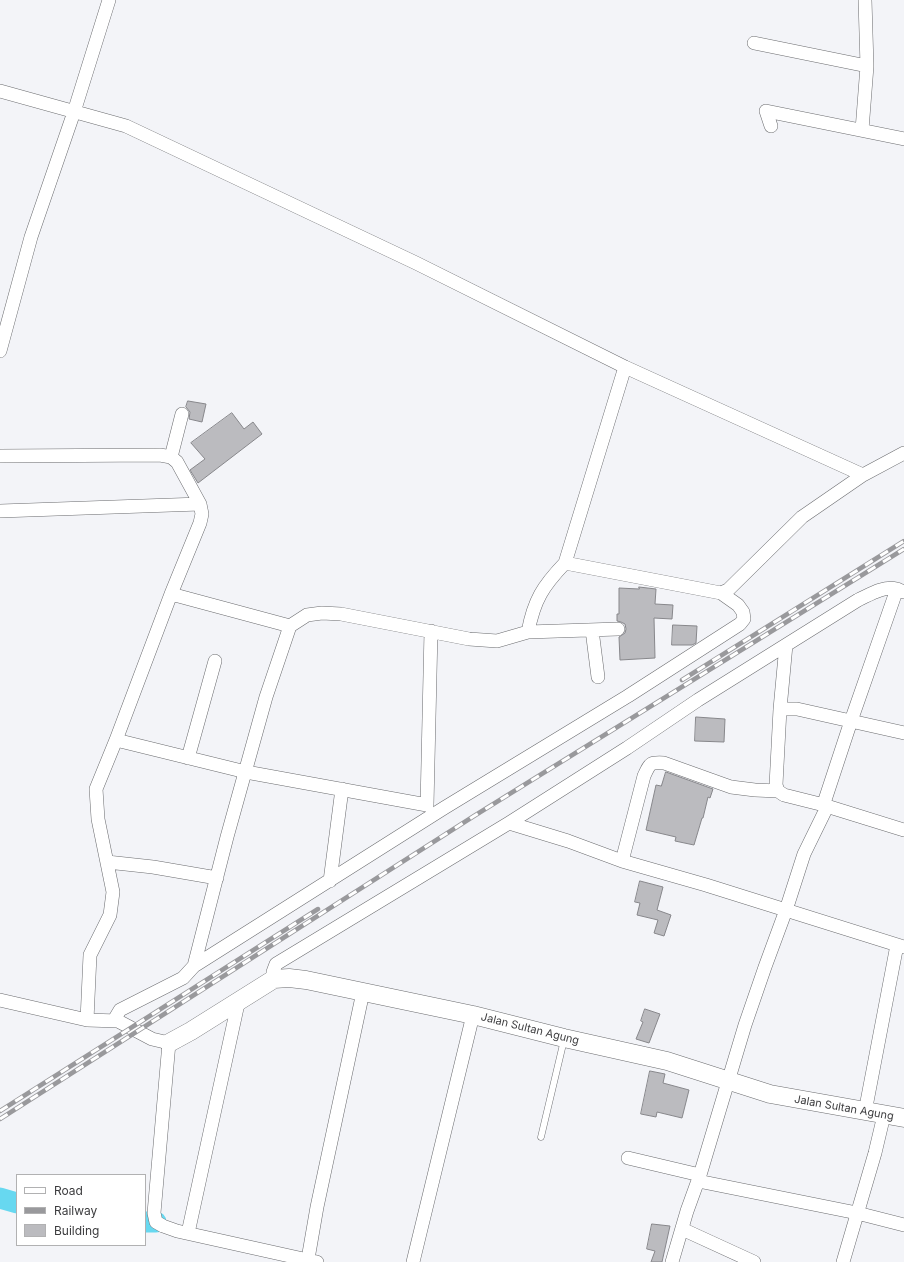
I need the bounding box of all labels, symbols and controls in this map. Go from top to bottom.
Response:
street label: Jalan Sultan Agung [480,1010,580,1048]
street label: Jalan Sultan Agung [793,1093,895,1123]
legend [16,1174,146,1246]
text: Road [54,1183,83,1198]
text: Railway [54,1203,97,1218]
text: Building [54,1223,99,1238]

